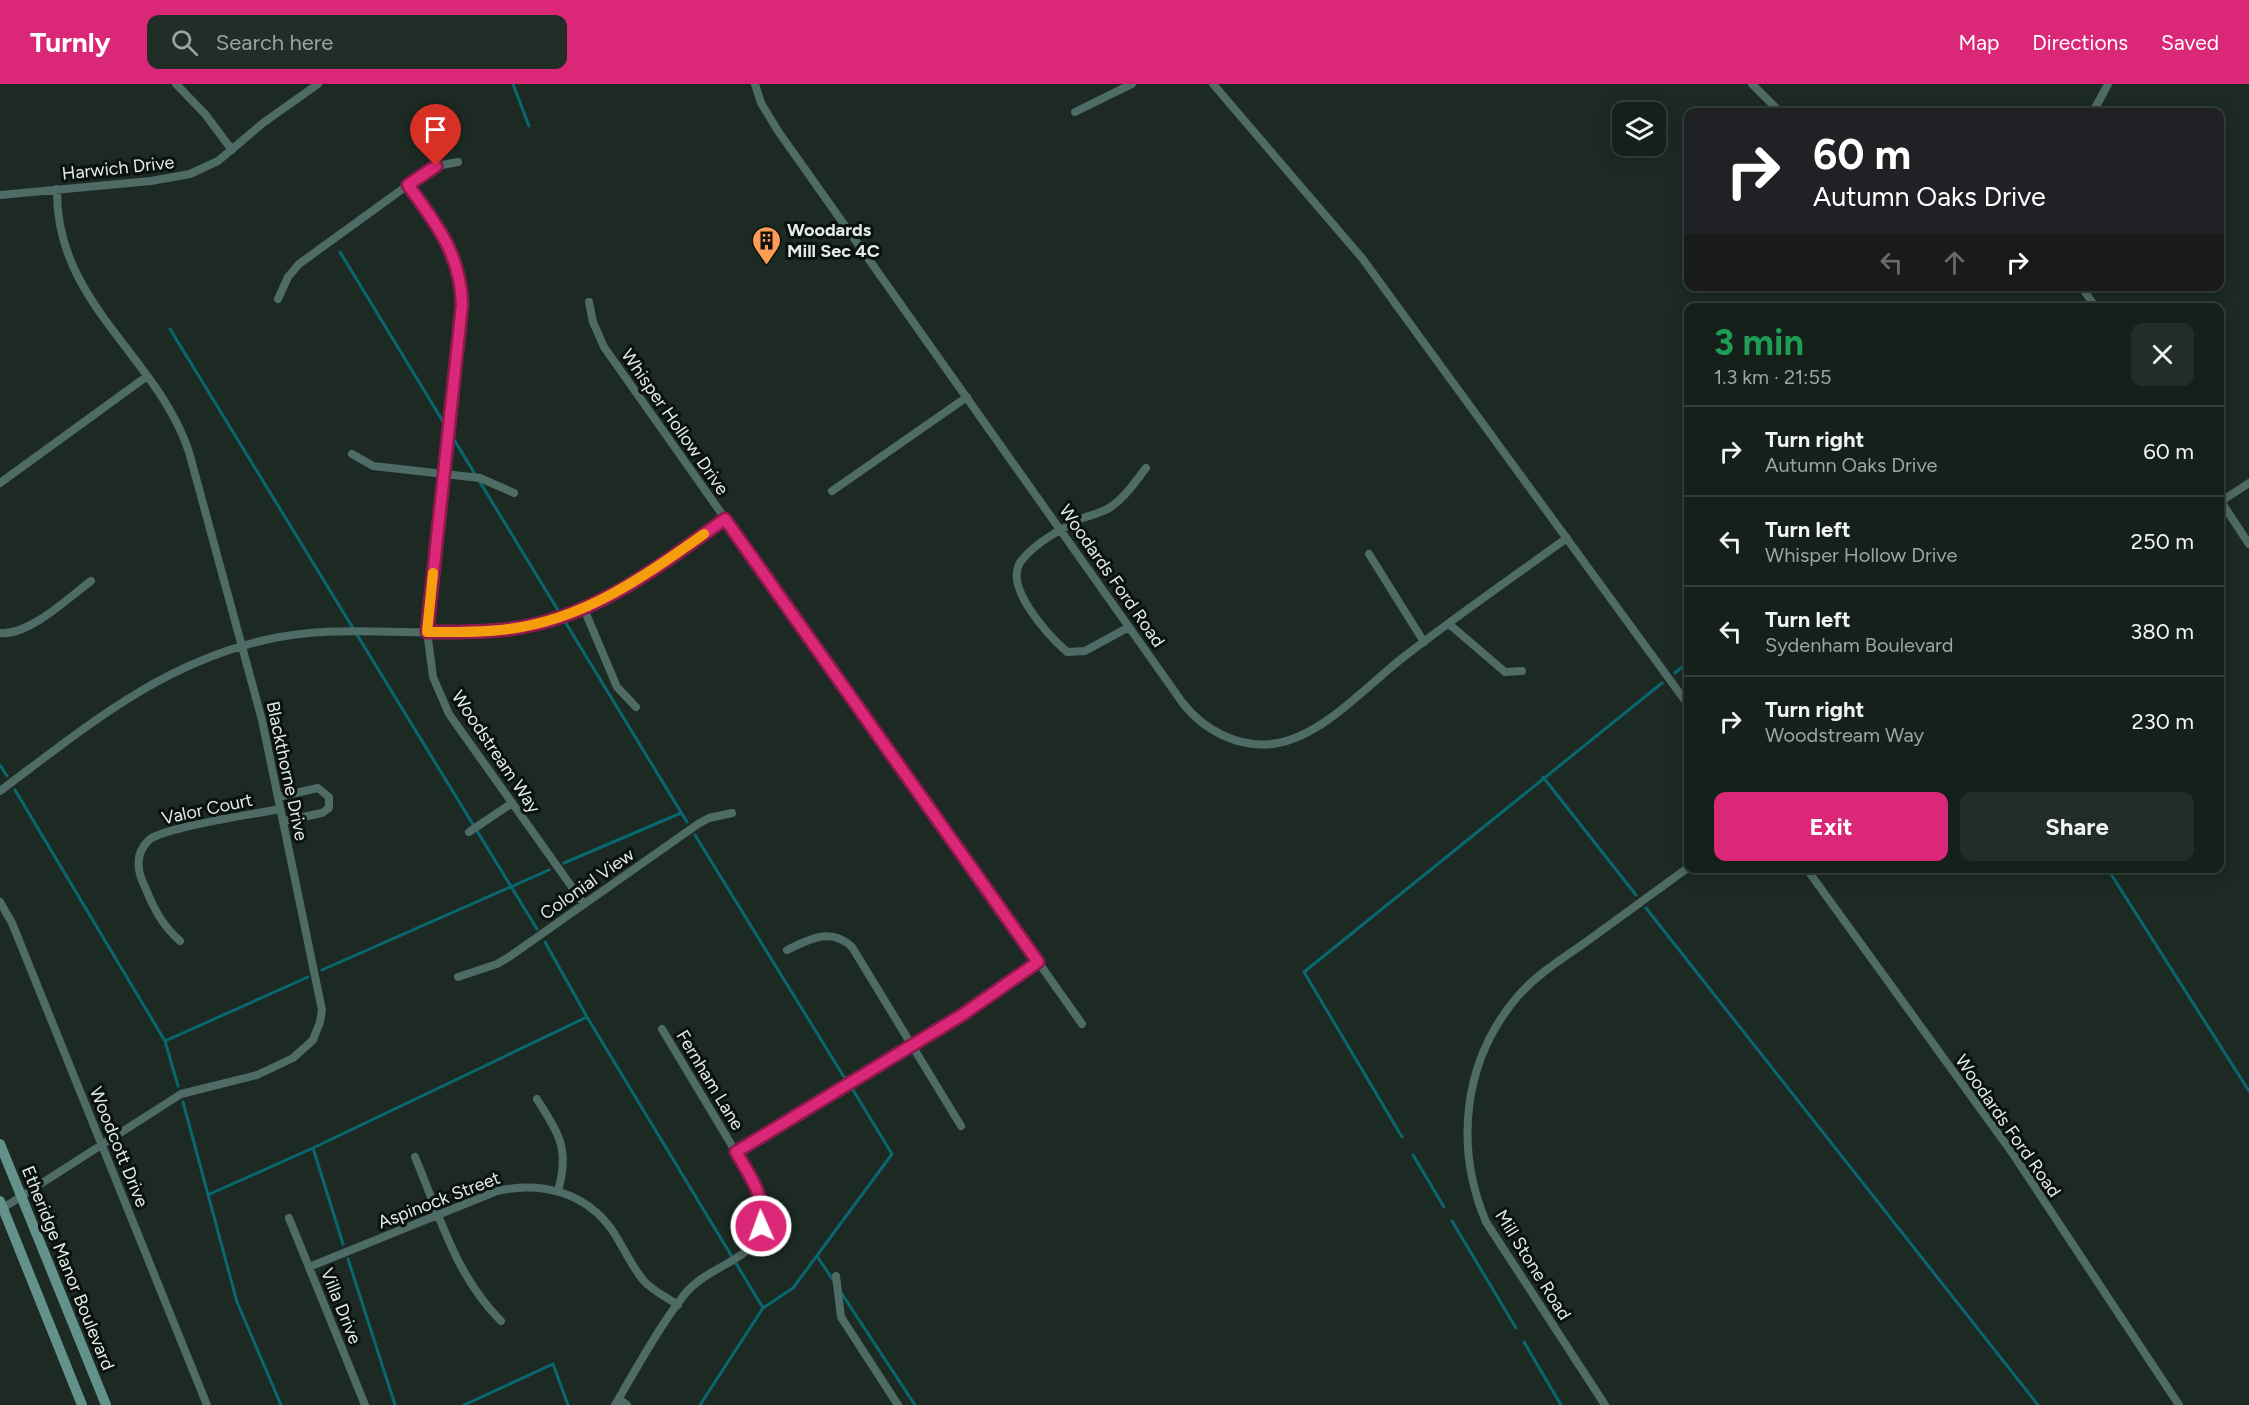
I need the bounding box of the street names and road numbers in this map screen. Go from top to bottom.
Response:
street label: Harwich Drive [61,151,175,185]
street label: Whisper Hollow Drive [616,345,734,499]
street label: Woodards Ford Road [1054,500,1170,652]
street label: Woodstream Way [447,687,545,818]
street label: Blackthorne Drive [261,699,313,843]
street label: Valor Court [160,789,255,829]
street label: Colonial View [536,843,638,925]
street label: Fernham Lane [671,1026,749,1134]
street label: Woodards Ford Road [1950,1050,2066,1202]
street label: Woodcott Drive [85,1084,153,1211]
street label: Etheridge Manor Boulevard [17,1163,119,1373]
street label: Aspinock Street [375,1167,503,1233]
street label: Mill Stone Road [1490,1206,1576,1324]
street label: Villa Drive [316,1265,366,1347]

